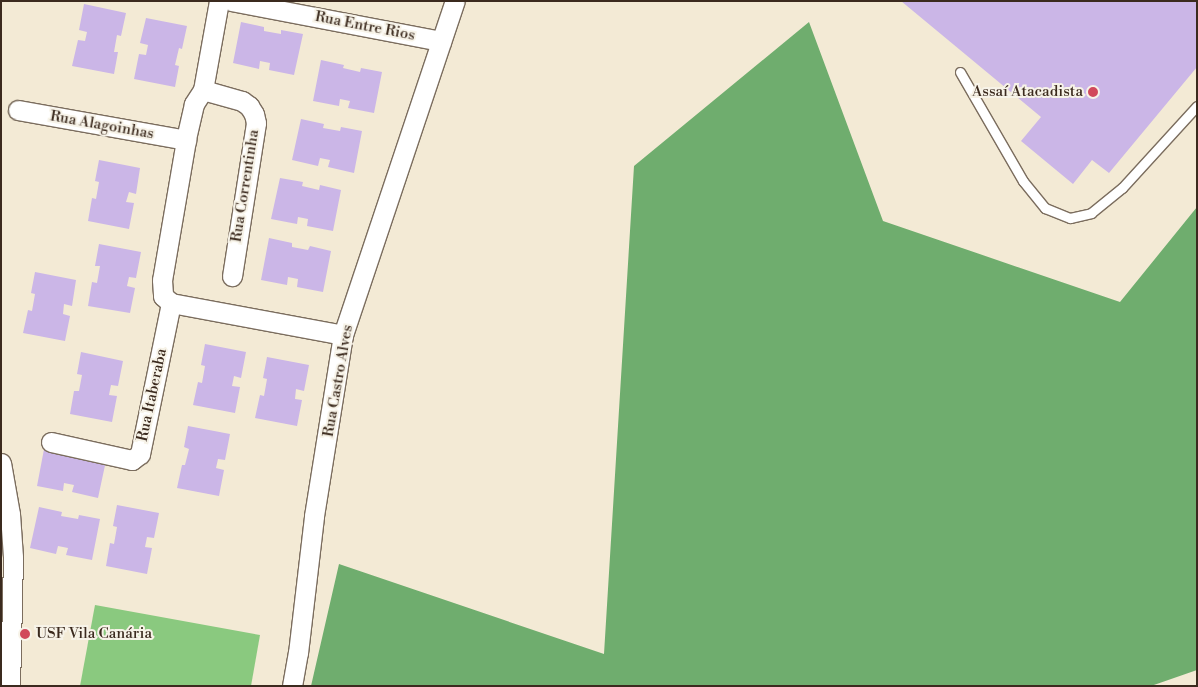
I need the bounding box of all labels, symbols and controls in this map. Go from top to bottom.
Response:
street label: Rua Entre Rios [313,7,417,45]
place label: Assaí Atacadista [972,83,1083,101]
marker: Assaí Atacadista [1087,86,1099,98]
street label: Rua Alagoinhas [49,107,155,143]
street label: Rua Correntinha [227,128,263,244]
street label: Rua Castro Alves [319,324,357,438]
street label: Rua Itaberaba [133,347,171,443]
place label: USF Vila Canária [36,625,152,643]
marker: USF Vila Canária [18,627,32,641]

